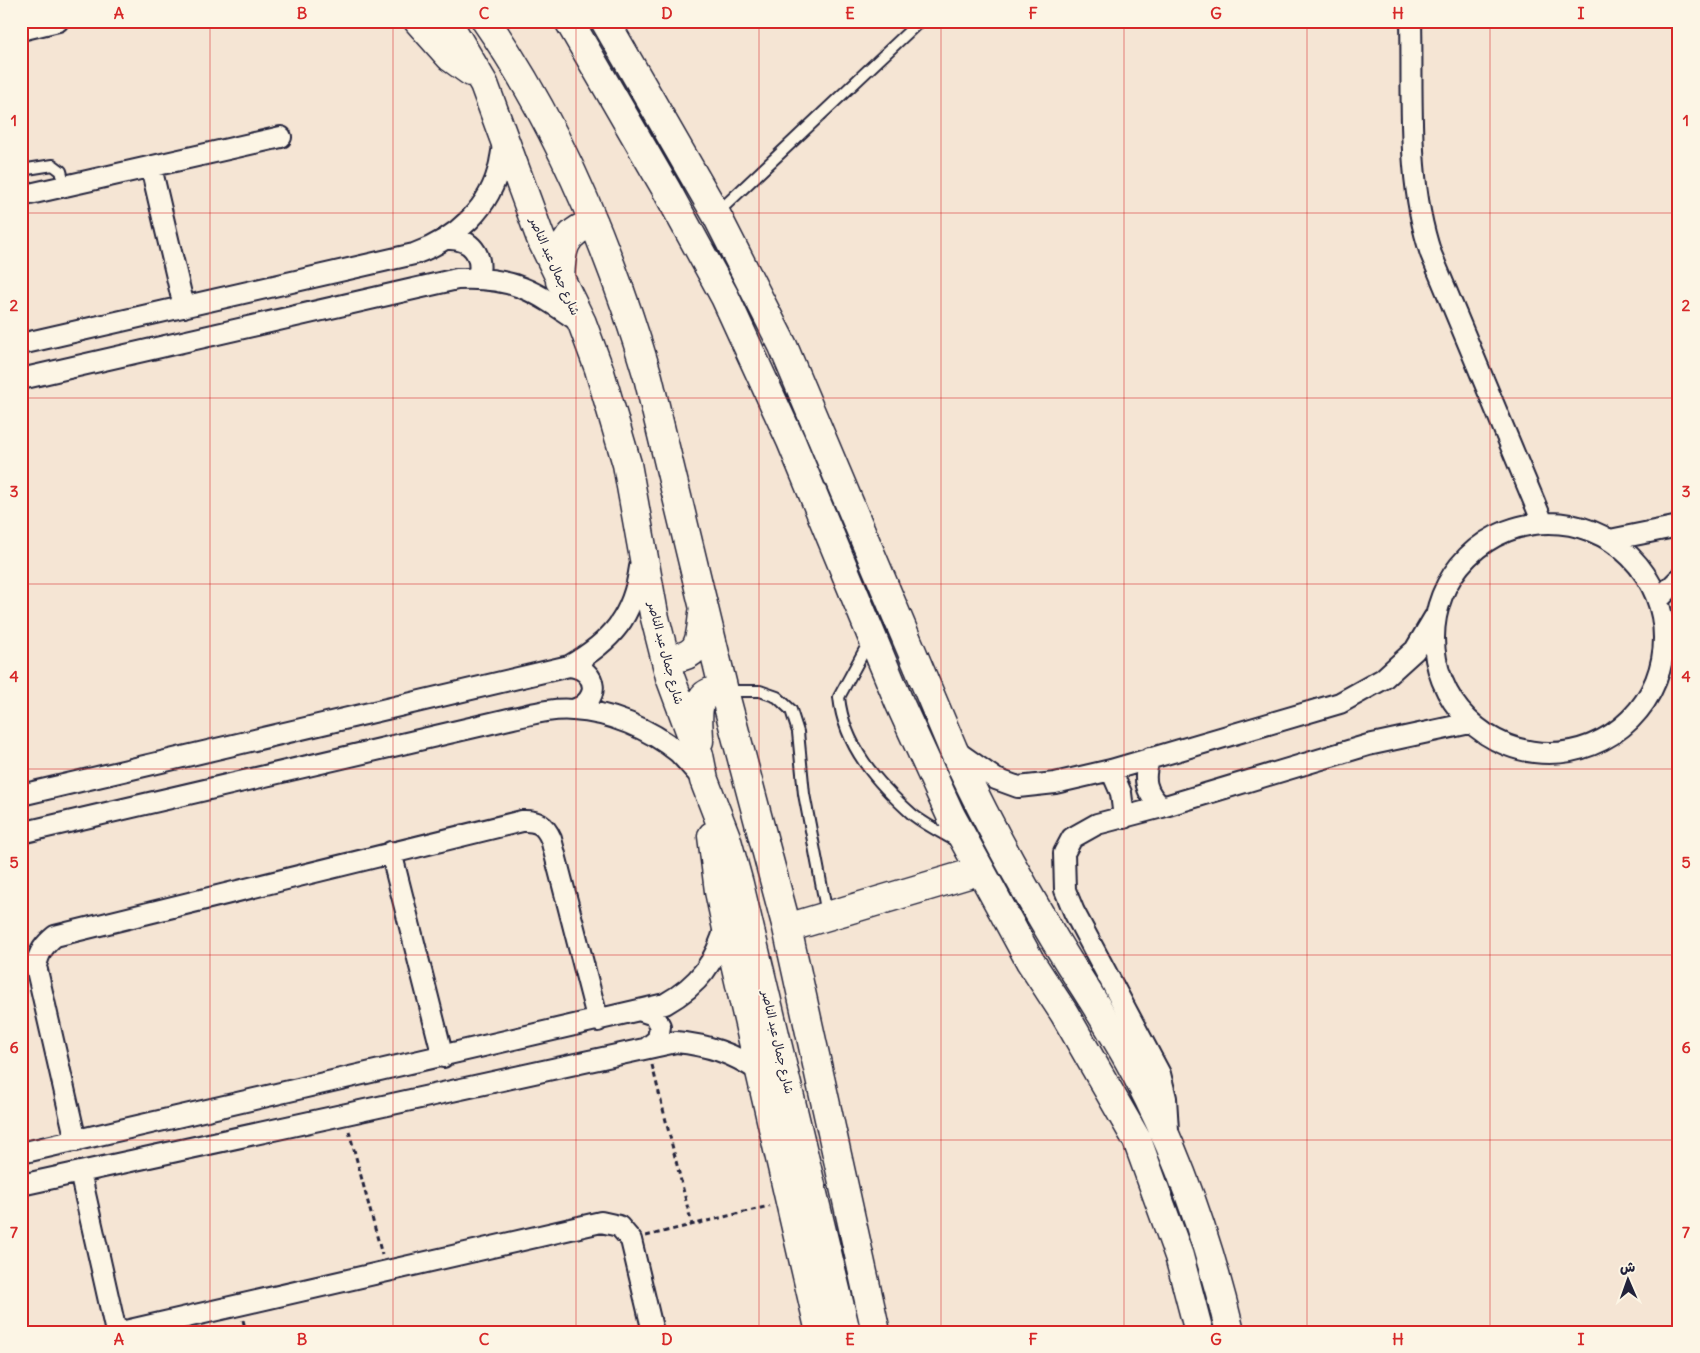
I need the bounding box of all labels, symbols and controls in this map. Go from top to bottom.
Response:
text: A [114,3,124,23]
text: B [297,3,308,23]
text: C [479,3,490,23]
text: D [661,3,673,23]
text: E [845,3,855,23]
text: F [1028,3,1038,23]
text: G [1210,3,1222,23]
text: H [1392,3,1404,23]
text: I [1578,3,1585,23]
text: 1 [11,110,17,130]
text: 1 [1683,110,1689,130]
street label: شارع جمال عبد الناصر [524,214,583,318]
text: 2 [10,295,19,315]
text: 2 [1682,295,1691,315]
text: 3 [9,481,19,501]
text: 3 [1681,481,1691,501]
street label: شارع جمال عبد الناصر [643,599,687,707]
text: 4 [9,666,19,686]
text: 4 [1681,666,1691,686]
text: 5 [9,852,19,872]
text: 5 [1681,852,1691,872]
street label: شارع جمال عبد الناصر [757,988,797,1096]
text: 6 [9,1037,19,1057]
text: 6 [1681,1037,1691,1057]
text: 7 [10,1222,18,1242]
text: 7 [1682,1222,1690,1242]
north arrow [1602,1256,1652,1306]
text: ش [1620,1258,1636,1276]
text: A [114,1329,124,1349]
text: B [297,1329,308,1349]
text: C [479,1329,490,1349]
text: D [661,1329,673,1349]
text: E [845,1329,855,1349]
text: F [1028,1329,1038,1349]
text: G [1210,1329,1222,1349]
text: H [1392,1329,1404,1349]
text: I [1578,1329,1585,1349]

